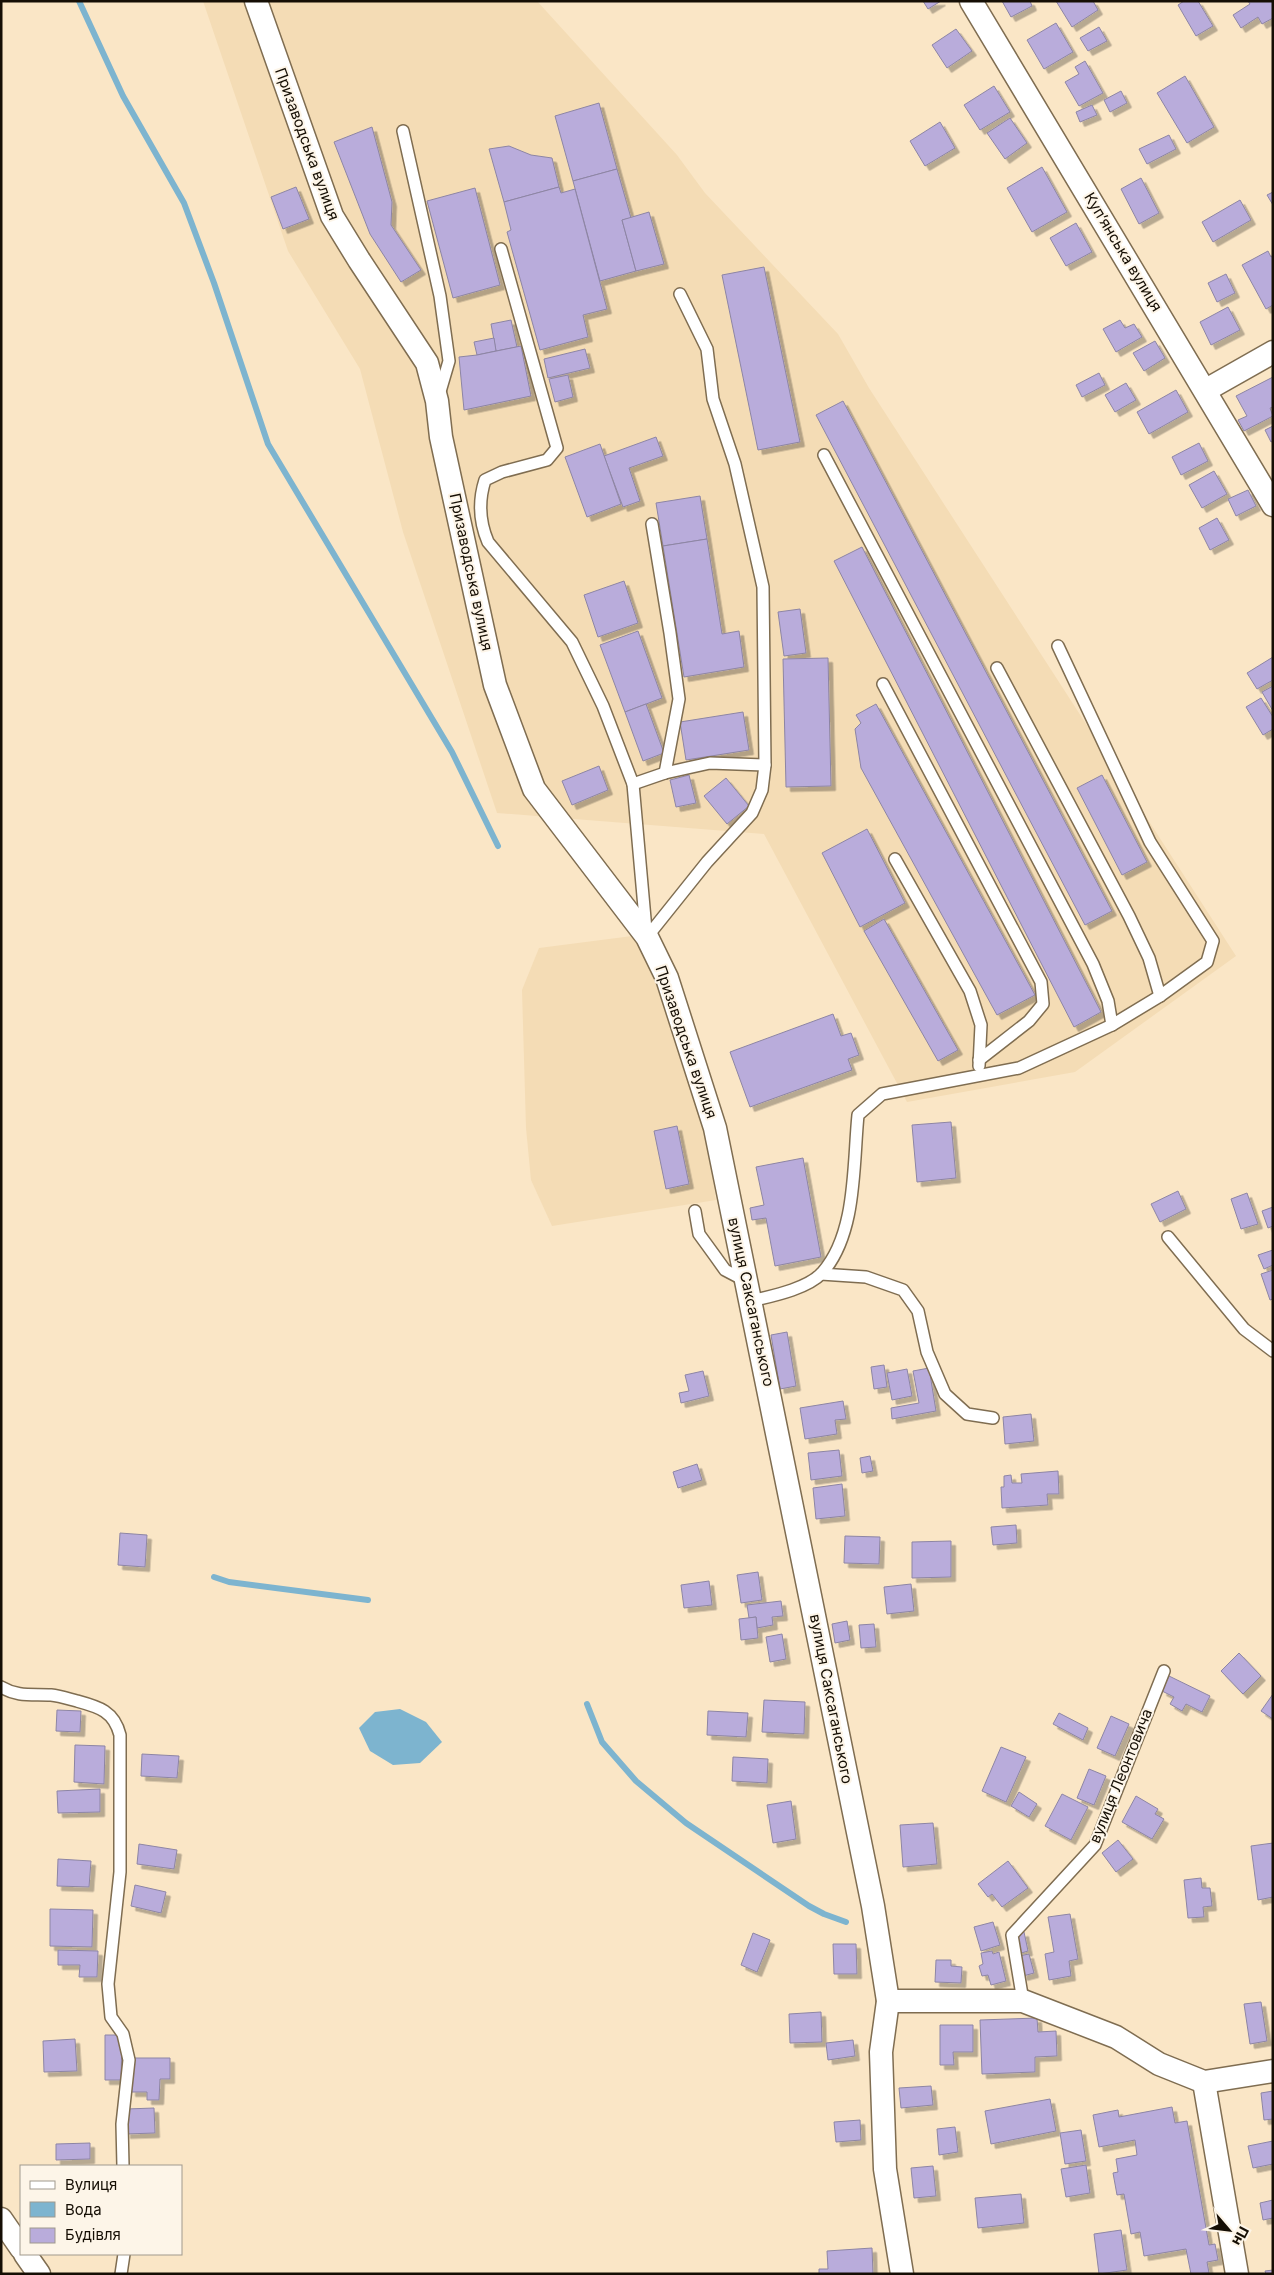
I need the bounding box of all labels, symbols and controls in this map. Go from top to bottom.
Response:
street label: Призаводська вулиця [271,65,344,223]
street label: Купʼянська вулиця [1080,189,1167,315]
street label: Призаводська вулиця [445,491,497,652]
street label: Призаводська вулиця [651,963,722,1121]
street label: вулиця Саксаганського [724,1216,779,1388]
street label: вулиця Саксаганського [806,1612,857,1785]
street label: вулиця Леонтовича [1085,1706,1156,1846]
legend [20,2165,182,2255]
text: Вулиця [65,2175,117,2194]
text: Вода [65,2200,102,2219]
north arrow [1204,2205,1254,2255]
text: Пн [1229,2224,1253,2249]
text: Будівля [65,2225,121,2244]

